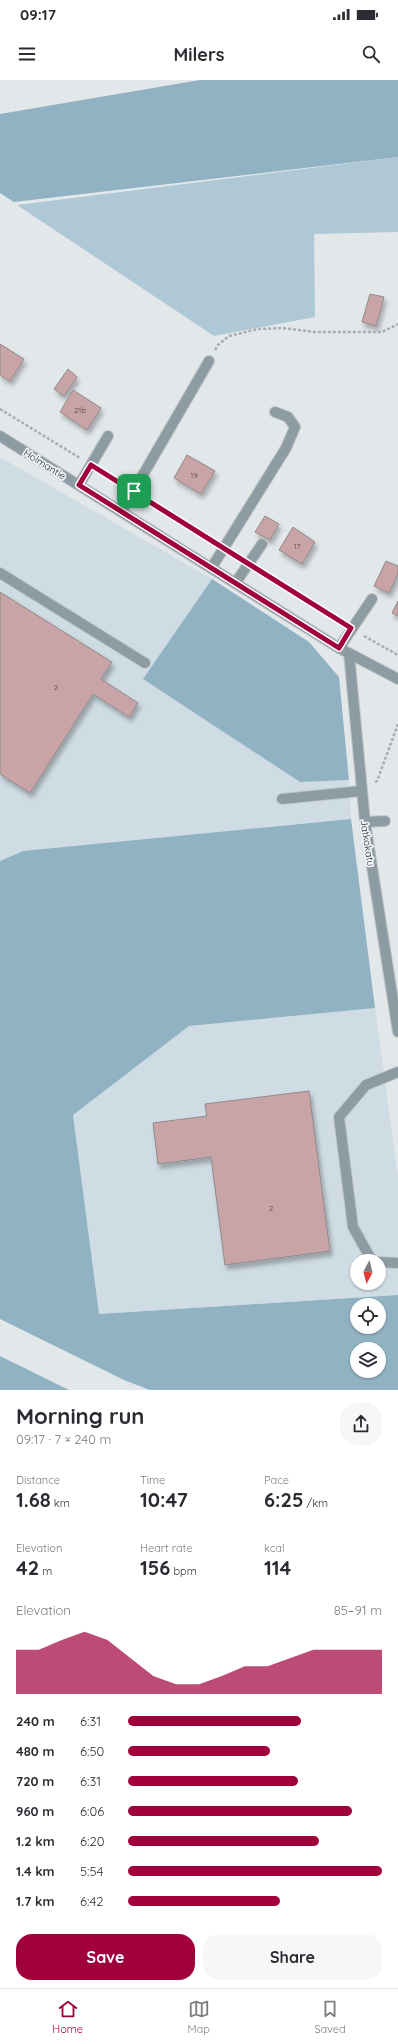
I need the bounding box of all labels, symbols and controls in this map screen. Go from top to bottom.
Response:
text: 09:17 [20,5,56,24]
icon: menu [16,43,38,65]
text: Milers [174,43,224,66]
icon: search [360,43,382,65]
house number: 21b [74,405,86,415]
street label: Holmantie [21,446,69,483]
house number: 19 [190,470,198,480]
pin [117,474,151,508]
icon: arrive [123,480,145,502]
house number: 17 [293,541,301,551]
house number: 2 [54,682,59,692]
street label: Jatkokatu [357,819,378,867]
house number: 2 [269,1203,274,1213]
north arrow [350,1254,386,1290]
map controls [350,1254,386,1378]
button: locate [350,1298,386,1334]
button: layers [350,1342,386,1378]
text: Morning run [16,1402,144,1430]
button: share [340,1403,382,1445]
text: 09:17 · 7 × 240 m [16,1431,111,1447]
text: Distance [16,1473,60,1487]
text: Time [140,1473,165,1487]
text: Pace [264,1473,289,1487]
text: 1.68 [16,1487,51,1512]
text: 10:47 [140,1487,188,1512]
text: 6:25 [264,1487,303,1512]
text: km [51,1496,70,1510]
text: /km [303,1496,328,1510]
text: Elevation [16,1541,62,1555]
text: Heart rate [140,1541,192,1555]
text: kcal [264,1541,285,1555]
text: 42 [16,1555,39,1580]
text: 156 [140,1555,170,1580]
text: 114 [264,1555,291,1580]
text: m [39,1564,52,1578]
text: bpm [170,1564,197,1578]
text: Elevation [16,1602,71,1618]
text: 85–91 m [334,1602,382,1618]
text: 240 m [16,1713,55,1729]
text: 6:31 [80,1713,101,1729]
text: 480 m [16,1743,54,1759]
text: 6:50 [80,1743,104,1759]
text: 720 m [16,1773,54,1789]
text: 6:31 [80,1773,101,1789]
text: 960 m [16,1803,54,1819]
text: 6:06 [80,1803,104,1819]
text: 1.2 km [16,1833,55,1849]
text: 6:20 [80,1833,104,1849]
text: 1.4 km [16,1863,55,1879]
text: 5:54 [80,1863,103,1879]
text: 1.7 km [16,1893,54,1909]
text: 6:42 [80,1893,103,1909]
button: Save [16,1934,195,1980]
button: Share [203,1934,382,1980]
tab: Home [52,1998,83,2036]
tab: Map [187,1998,210,2036]
tab: Saved [314,1998,346,2036]

